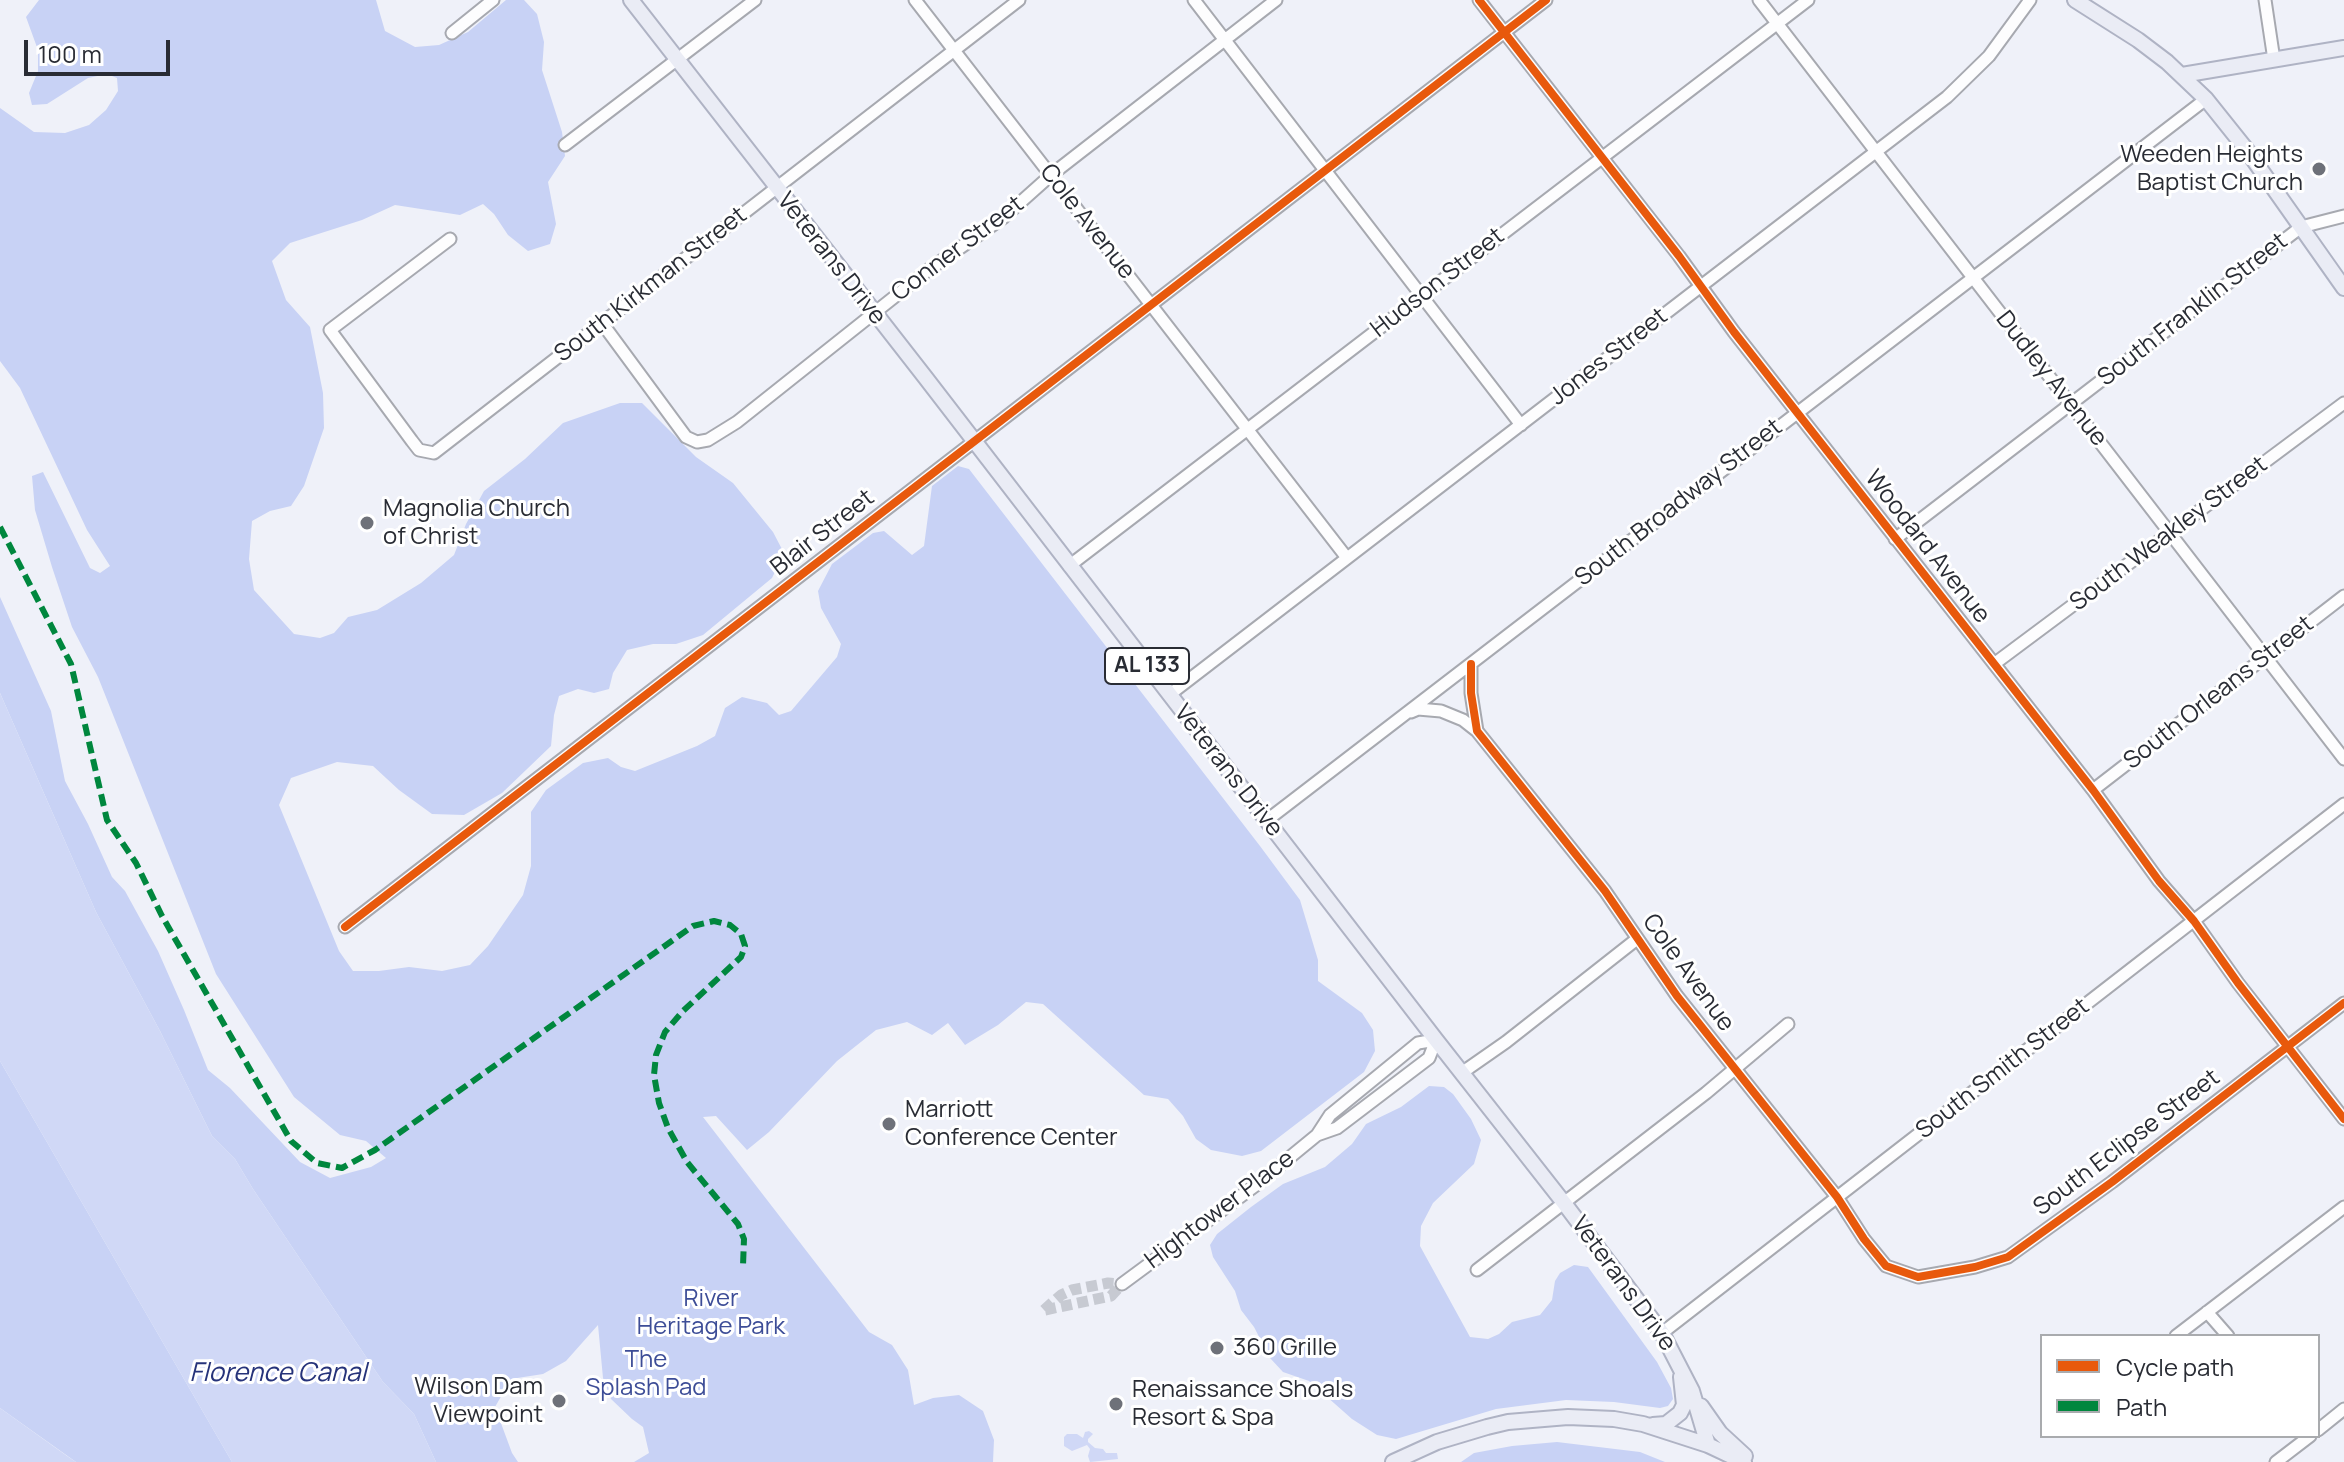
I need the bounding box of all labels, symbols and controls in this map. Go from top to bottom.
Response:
scale bar [28,24,174,74]
text: 100 m [38,37,102,70]
place label: Weeden Heights Baptist Church [2120,141,2303,197]
street label: Cole Avenue [1033,159,1141,285]
marker: Weeden Heights Baptist Church [2310,160,2328,178]
street label: Veterans Drive [771,187,891,331]
street label: Conner Street [886,190,1030,308]
street label: South Kirkman Street [549,201,753,369]
street label: Hudson Street [1366,222,1510,344]
street label: South Franklin Street [2093,227,2293,393]
street label: Jones Street [1544,302,1674,412]
street label: Dudley Avenue [1989,306,2113,452]
street label: South Broadway Street [1570,413,1788,593]
street label: South Weakley Street [2065,450,2273,618]
street label: Woodard Avenue [1858,465,1996,629]
street label: Blair Street [766,484,880,582]
place label: Magnolia Church of Christ [383,495,570,551]
marker: Magnolia Church of Christ [358,514,376,532]
street label: South Orleans Street [2118,610,2320,776]
road number: AL 133 [1105,648,1189,684]
street label: Veterans Drive [1168,699,1288,843]
street label: Cole Avenue [1636,909,1740,1037]
street label: South Smith Street [1911,992,2095,1146]
street label: South Eclipse Street [2028,1064,2226,1222]
place label: Marriott Conference Center [905,1096,1118,1152]
marker: Marriott Conference Center [880,1115,898,1133]
street label: Hightower Place [1140,1145,1300,1275]
street label: Veterans Drive [1564,1211,1682,1357]
park label: River Heritage Park [637,1285,785,1341]
place label: 360 Grille [1233,1334,1337,1362]
legend [2040,1334,2320,1438]
marker: 360 Grille [1208,1339,1226,1357]
park label: The Splash Pad [585,1346,707,1402]
text: Cycle path [2116,1350,2234,1383]
water label: Florence Canal [189,1358,367,1390]
place label: Wilson Dam Viewpoint [414,1373,543,1429]
place label: Renaissance Shoals Resort & Spa [1132,1376,1353,1432]
text: Path [2116,1390,2167,1423]
marker: Wilson Dam Viewpoint [550,1392,568,1410]
marker: Renaissance Shoals Resort & Spa [1107,1395,1125,1413]

